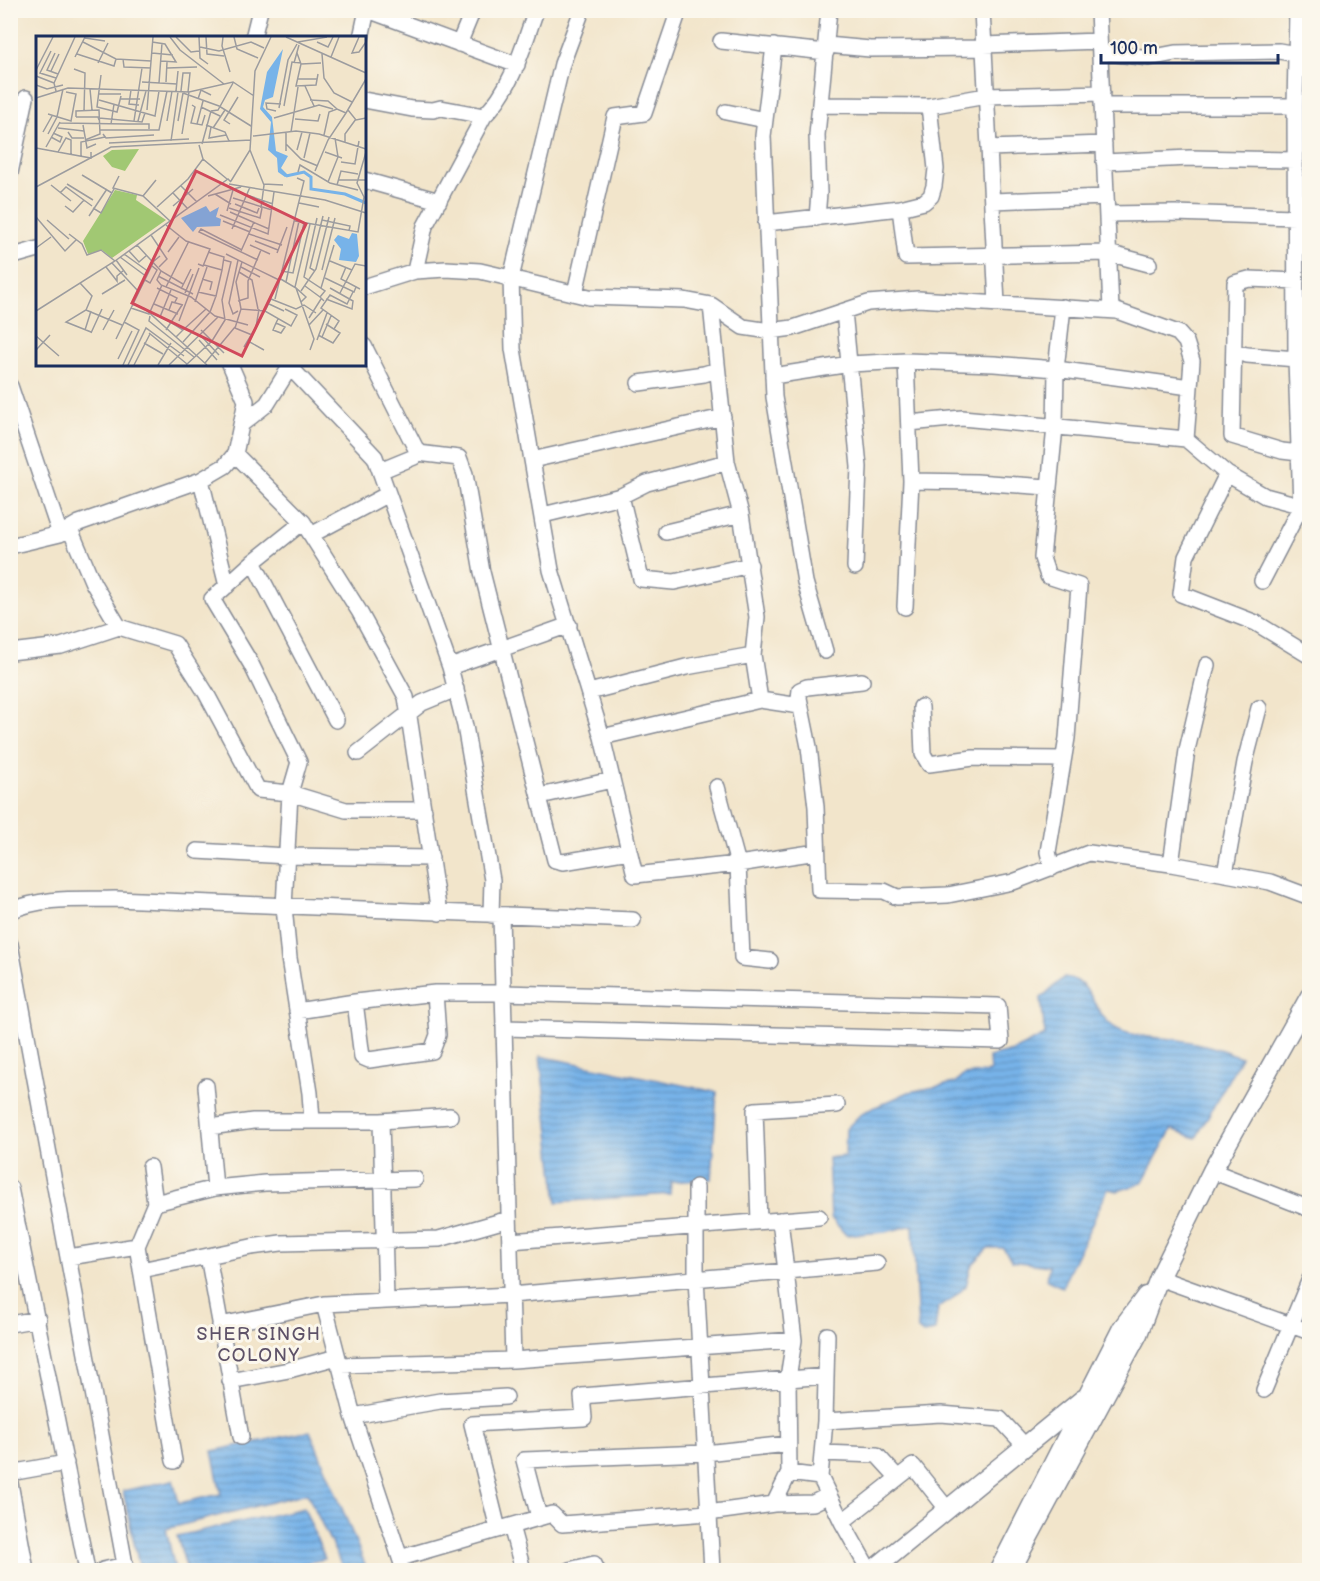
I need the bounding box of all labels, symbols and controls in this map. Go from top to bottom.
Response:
scale bar [1101,27,1278,65]
inset map [36,36,366,366]
text: 100 m [1110,38,1158,59]
district label: SHER SINGH COLONY [197,1324,321,1366]

